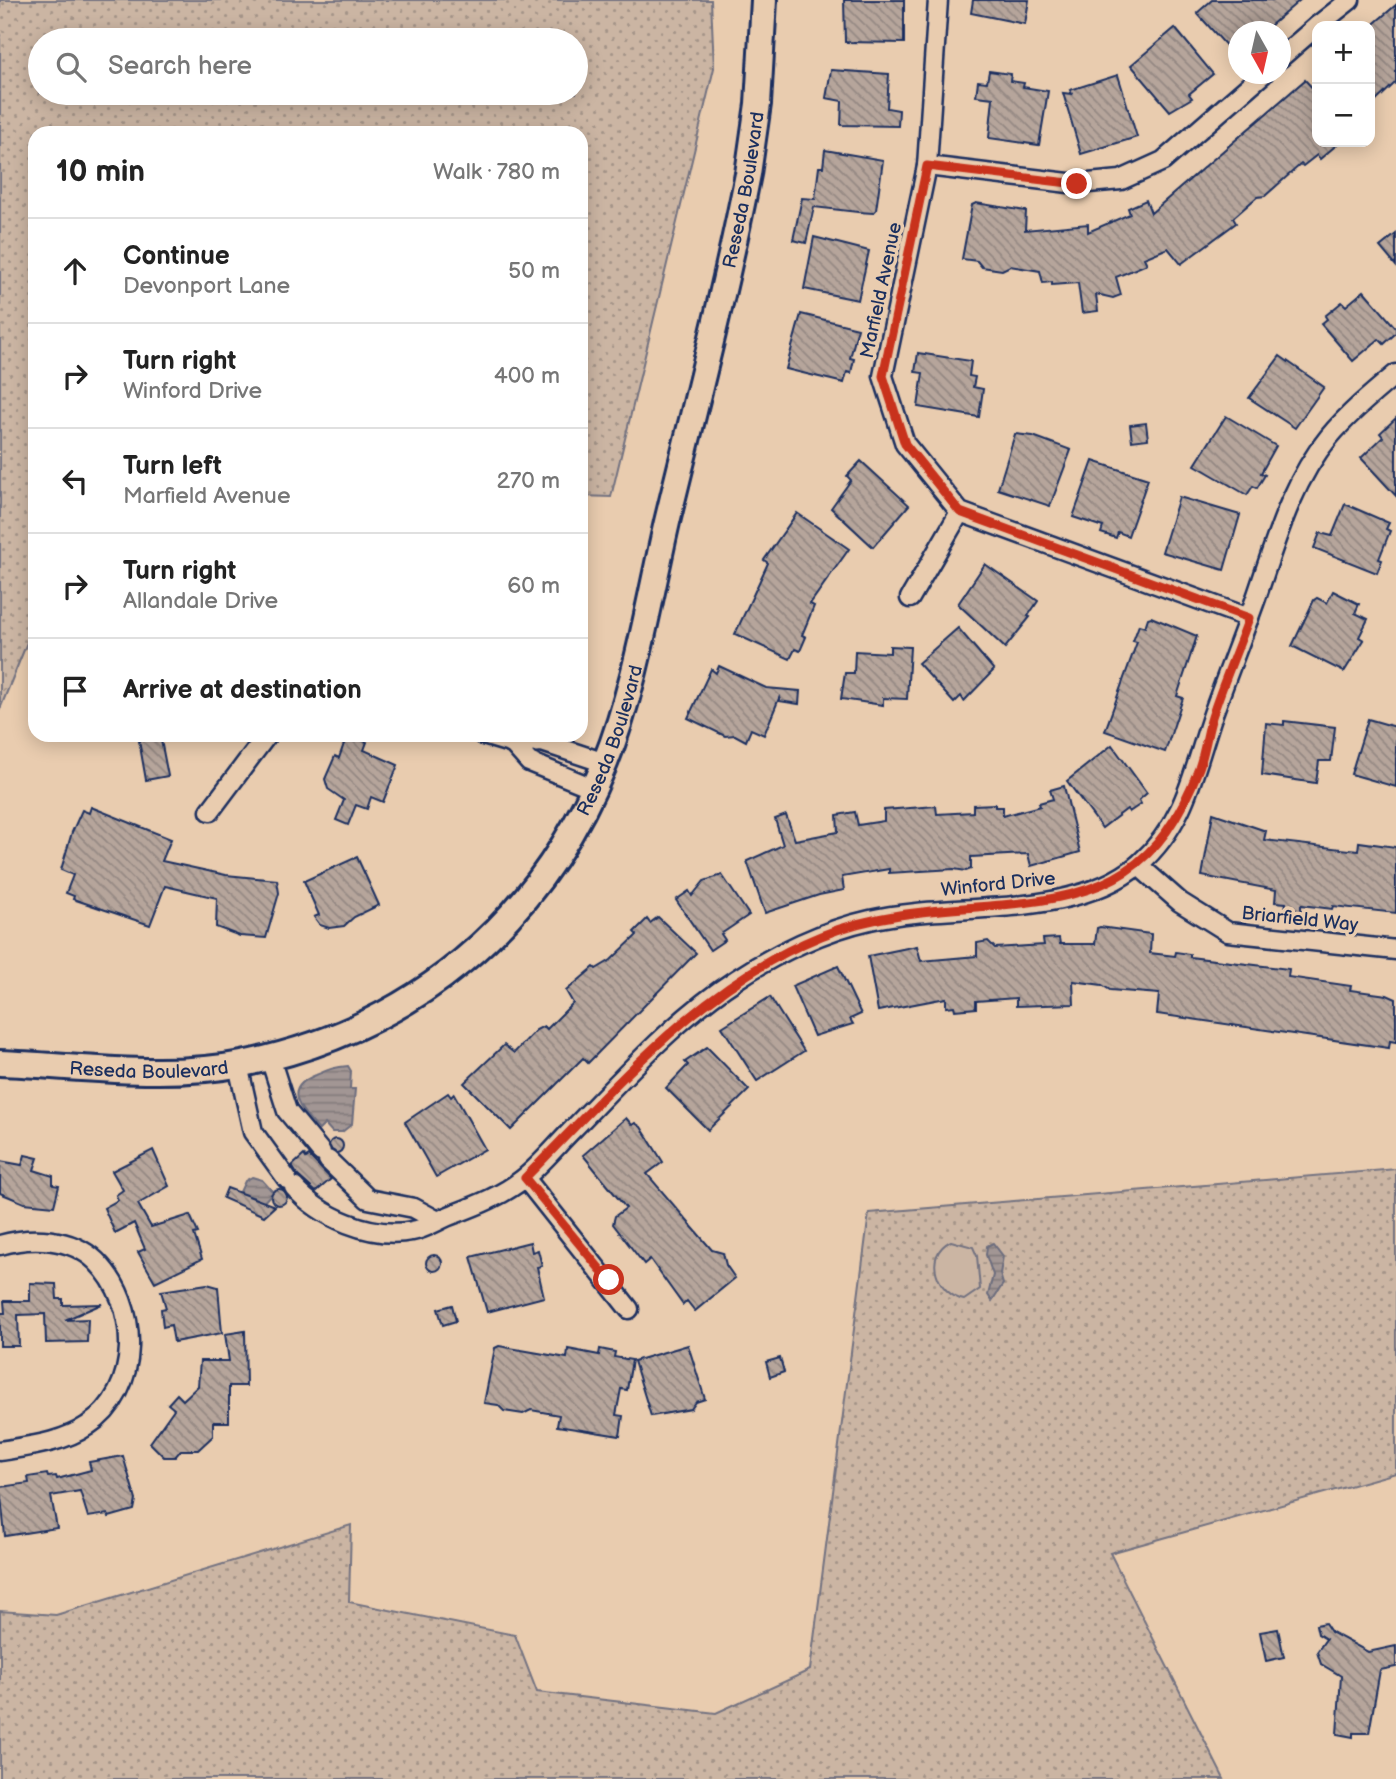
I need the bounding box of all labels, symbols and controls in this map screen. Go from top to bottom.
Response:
north arrow [1228,21,1291,84]
map controls [1312,21,1375,147]
button: + [1312,21,1375,84]
search box [28,28,588,105]
icon: search [52,48,90,86]
text: Search here [108,51,252,82]
button: − [1312,84,1375,147]
street label: Reseda Boulevard [718,110,770,271]
text: 10 min [56,154,145,190]
text: Walk · 780 m [433,158,560,186]
route end [1061,168,1092,199]
street label: Marfield Avenue [856,220,907,360]
text: Continue [123,241,230,272]
icon: ahead [56,252,94,290]
text: 50 m [508,257,560,285]
text: Devonport Lane [123,272,290,300]
text: Turn right [123,346,236,377]
icon: right [56,357,94,395]
text: 400 m [494,362,560,390]
text: Winford Drive [123,377,262,405]
text: Turn left [123,451,222,482]
icon: left [56,462,94,500]
text: 270 m [496,467,560,495]
text: Marfield Avenue [123,482,291,510]
text: Turn right [123,556,236,587]
icon: right [56,567,94,605]
text: 60 m [507,572,560,600]
text: Allandale Drive [123,587,278,615]
street label: Reseda Boulevard [572,663,648,820]
icon: arrive [56,672,94,710]
text: Arrive at destination [123,675,362,706]
street label: Winford Drive [940,867,1056,902]
street label: Briarfield Way [1240,902,1360,937]
street label: Reseda Boulevard [69,1057,230,1084]
route start [593,1264,624,1295]

